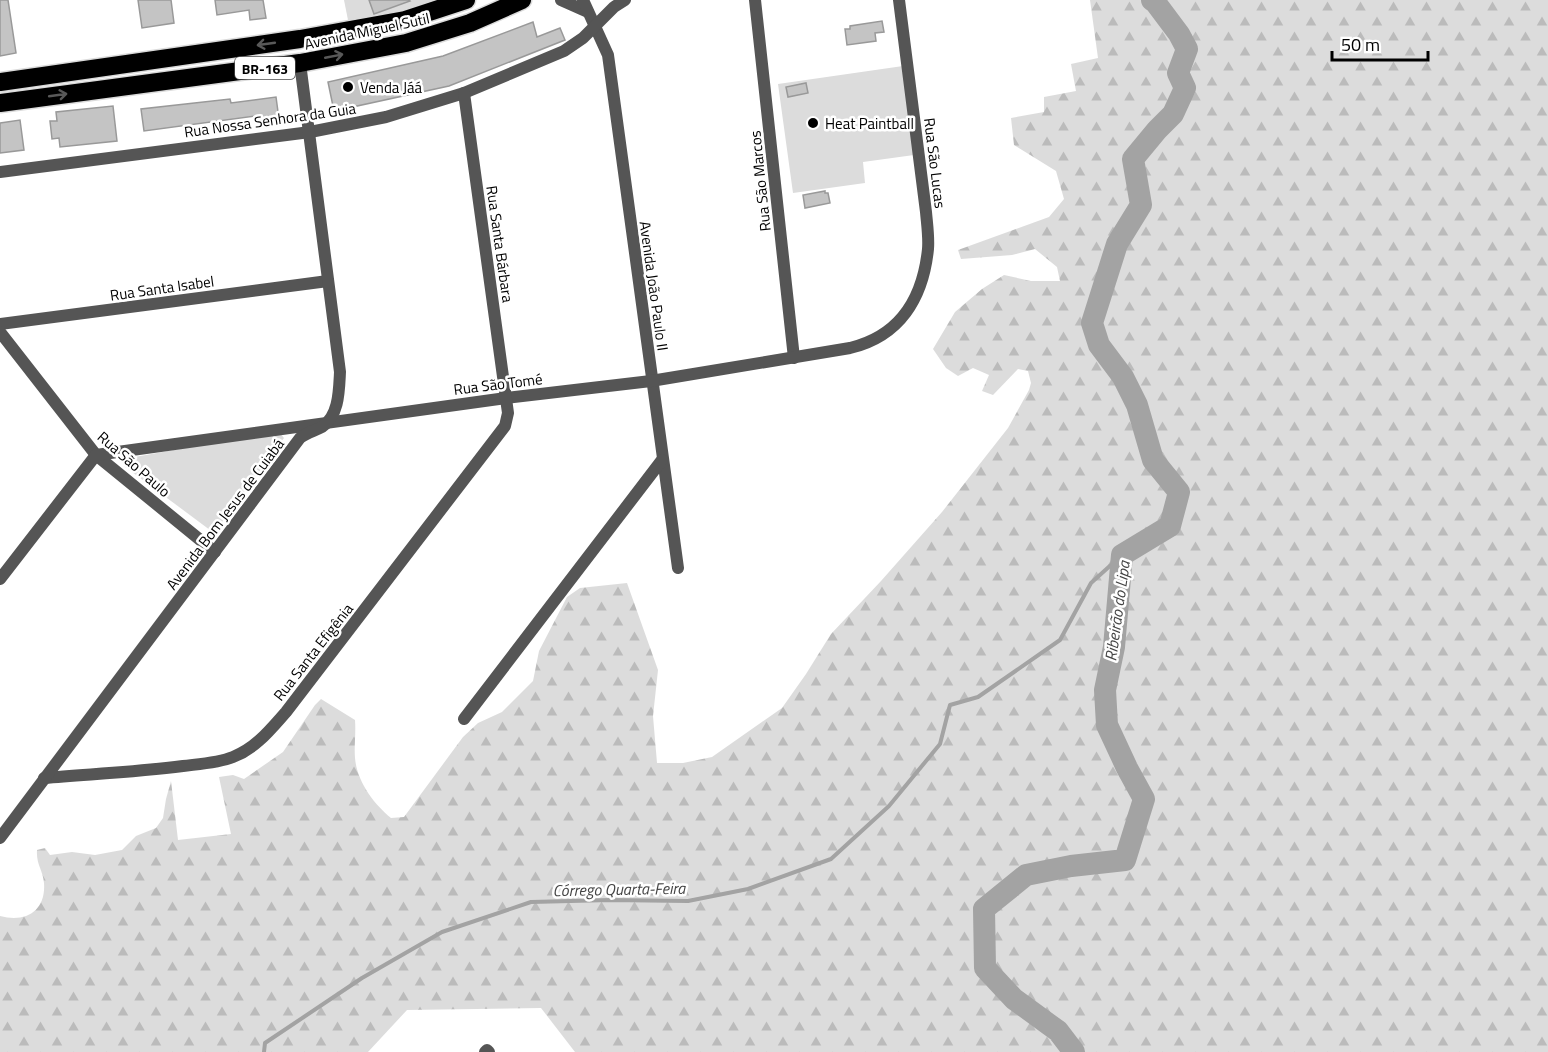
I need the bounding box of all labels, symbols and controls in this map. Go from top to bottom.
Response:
street label: Avenida Miguel Sutil [302,7,432,55]
scale bar [1332,24,1428,62]
text: 50 m [1341,31,1380,58]
one-way arrow [256,38,276,49]
one-way arrow [324,51,344,62]
road number: BR-163 [235,57,295,79]
place label: Venda Jáá [360,76,422,99]
marker: Venda Jáá [341,80,355,94]
one-way arrow [48,89,67,100]
street label: Rua Nossa Senhora da Guia [183,96,358,143]
place label: Heat Paintball [825,112,914,135]
marker: Heat Paintball [806,116,820,130]
street label: Rua São Lucas [918,116,952,210]
street label: Rua São Marcos [743,129,777,233]
street label: Rua Santa Bárbara [480,184,520,304]
street label: Avenida João Paulo II [634,220,674,352]
street label: Rua Santa Isabel [108,269,216,307]
street label: Rua São Tomé [452,367,544,401]
street label: Rua São Paulo [92,426,176,502]
street label: Avenida Bom Jesus de Cuiabá [160,433,290,595]
water label: Ribeirão do Lipa [1098,558,1136,663]
street label: Rua Santa Efigênia [268,598,359,706]
water label: Córrego Quarta-Feira [553,876,686,902]

